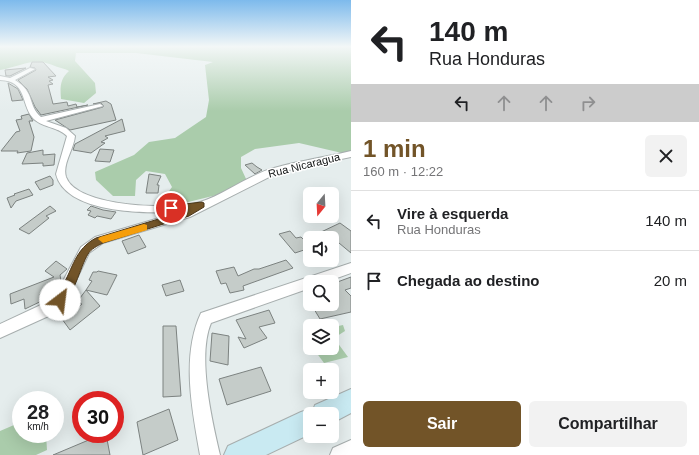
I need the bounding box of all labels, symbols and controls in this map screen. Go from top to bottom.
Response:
icon: left [363,16,415,68]
text: 140 m [429,16,508,47]
text: Rua Honduras [429,49,545,69]
icon: left [451,92,473,114]
icon: ahead [493,92,515,114]
icon: ahead [535,92,557,114]
icon: right [577,92,599,114]
text: 1 min [363,135,426,162]
button: close [645,135,687,177]
street label: Rua Nicaragua [267,150,342,180]
text: 160 m · 12:22 [363,164,443,179]
north arrow [303,187,339,223]
map controls [303,187,339,443]
pin [154,191,188,225]
icon: arrive [160,197,182,219]
text: Vire à esquerda [397,205,508,222]
icon: left [363,210,385,232]
text: 140 m [645,212,687,229]
text: Rua Honduras [397,222,481,237]
button: sound [303,231,339,267]
icon: arrive [363,270,385,292]
text: Chegada ao destino [397,272,540,289]
text: 20 m [654,272,687,289]
button: search [303,275,339,311]
position arrow [39,279,81,321]
button: layers [303,319,339,355]
button: + [303,363,339,399]
speed limit sign: 30 [72,391,124,443]
text: 28 [27,401,49,423]
button: Sair [363,401,521,447]
button: Compartilhar [529,401,687,447]
button: − [303,407,339,443]
text: km/h [27,421,49,432]

